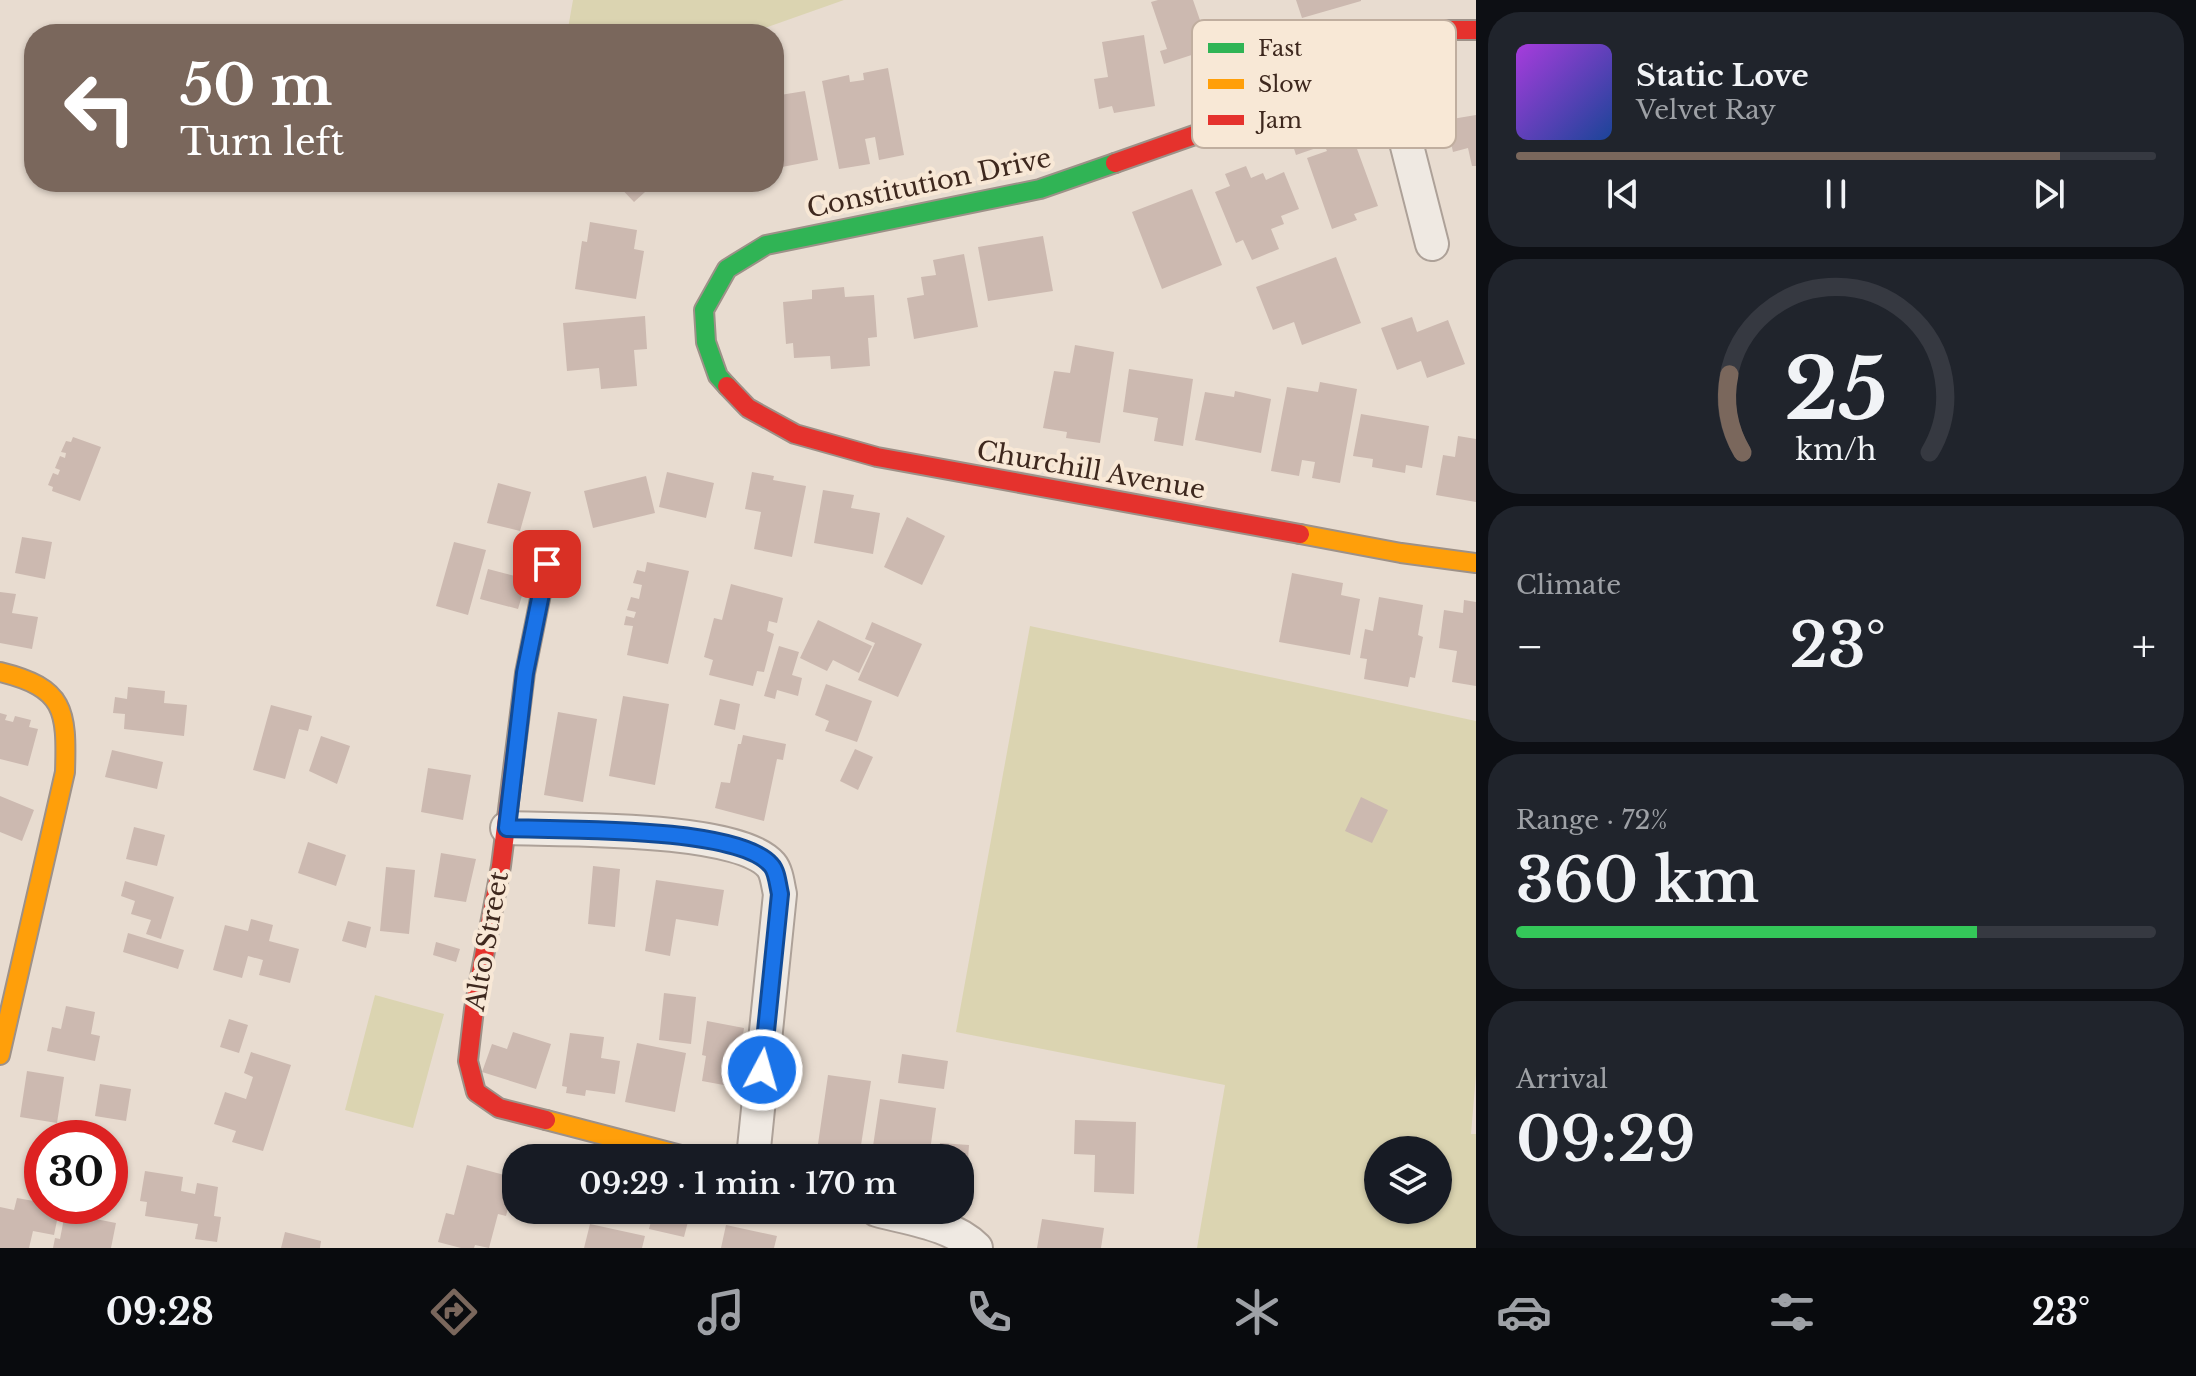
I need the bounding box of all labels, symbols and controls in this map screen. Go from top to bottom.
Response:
legend [1192,20,1456,148]
text: Fast [1258,35,1303,62]
text: 50 m [180,51,332,120]
icon: left [48,56,152,160]
text: Static Love [1636,57,1809,94]
text: Slow [1258,71,1312,98]
text: Velvet Ray [1636,94,1776,126]
text: Jam [1255,107,1302,134]
text: Turn left [180,120,344,165]
street label: Constitution Drive [804,141,1054,225]
icon: previous [1601,172,1645,216]
icon: pause [1814,172,1858,216]
icon: next [2027,172,2071,216]
text: 25 [1784,337,1888,440]
text: km/h [1795,432,1877,468]
street label: Churchill Avenue [974,434,1208,506]
pin [513,530,581,598]
icon: arrive [525,542,569,586]
text: Climate [1516,569,1621,601]
text: 23° [1790,609,1886,683]
text: − [1516,619,1544,674]
text: + [2132,619,2156,674]
text: Range · 72% [1516,804,1668,836]
text: 360 km [1516,844,1759,918]
street label: Alto Street [459,869,515,1014]
position arrow [720,1028,804,1112]
text: Arrival [1516,1063,1608,1095]
text: 09:29 [1516,1103,1696,1177]
speed limit sign: 30 [24,1120,128,1224]
map controls [1364,1136,1452,1224]
button: layers [1364,1136,1452,1224]
text: 09:29 · 1 min · 170 m [579,1165,897,1202]
icon: directions [426,1284,482,1340]
icon: music [693,1284,749,1340]
icon: phone [961,1284,1017,1340]
icon: climate [1229,1284,1285,1340]
icon: car [1496,1284,1552,1340]
icon: filters [1764,1284,1820,1340]
text: 09:28 [106,1290,214,1335]
text: 23° [2032,1290,2090,1335]

